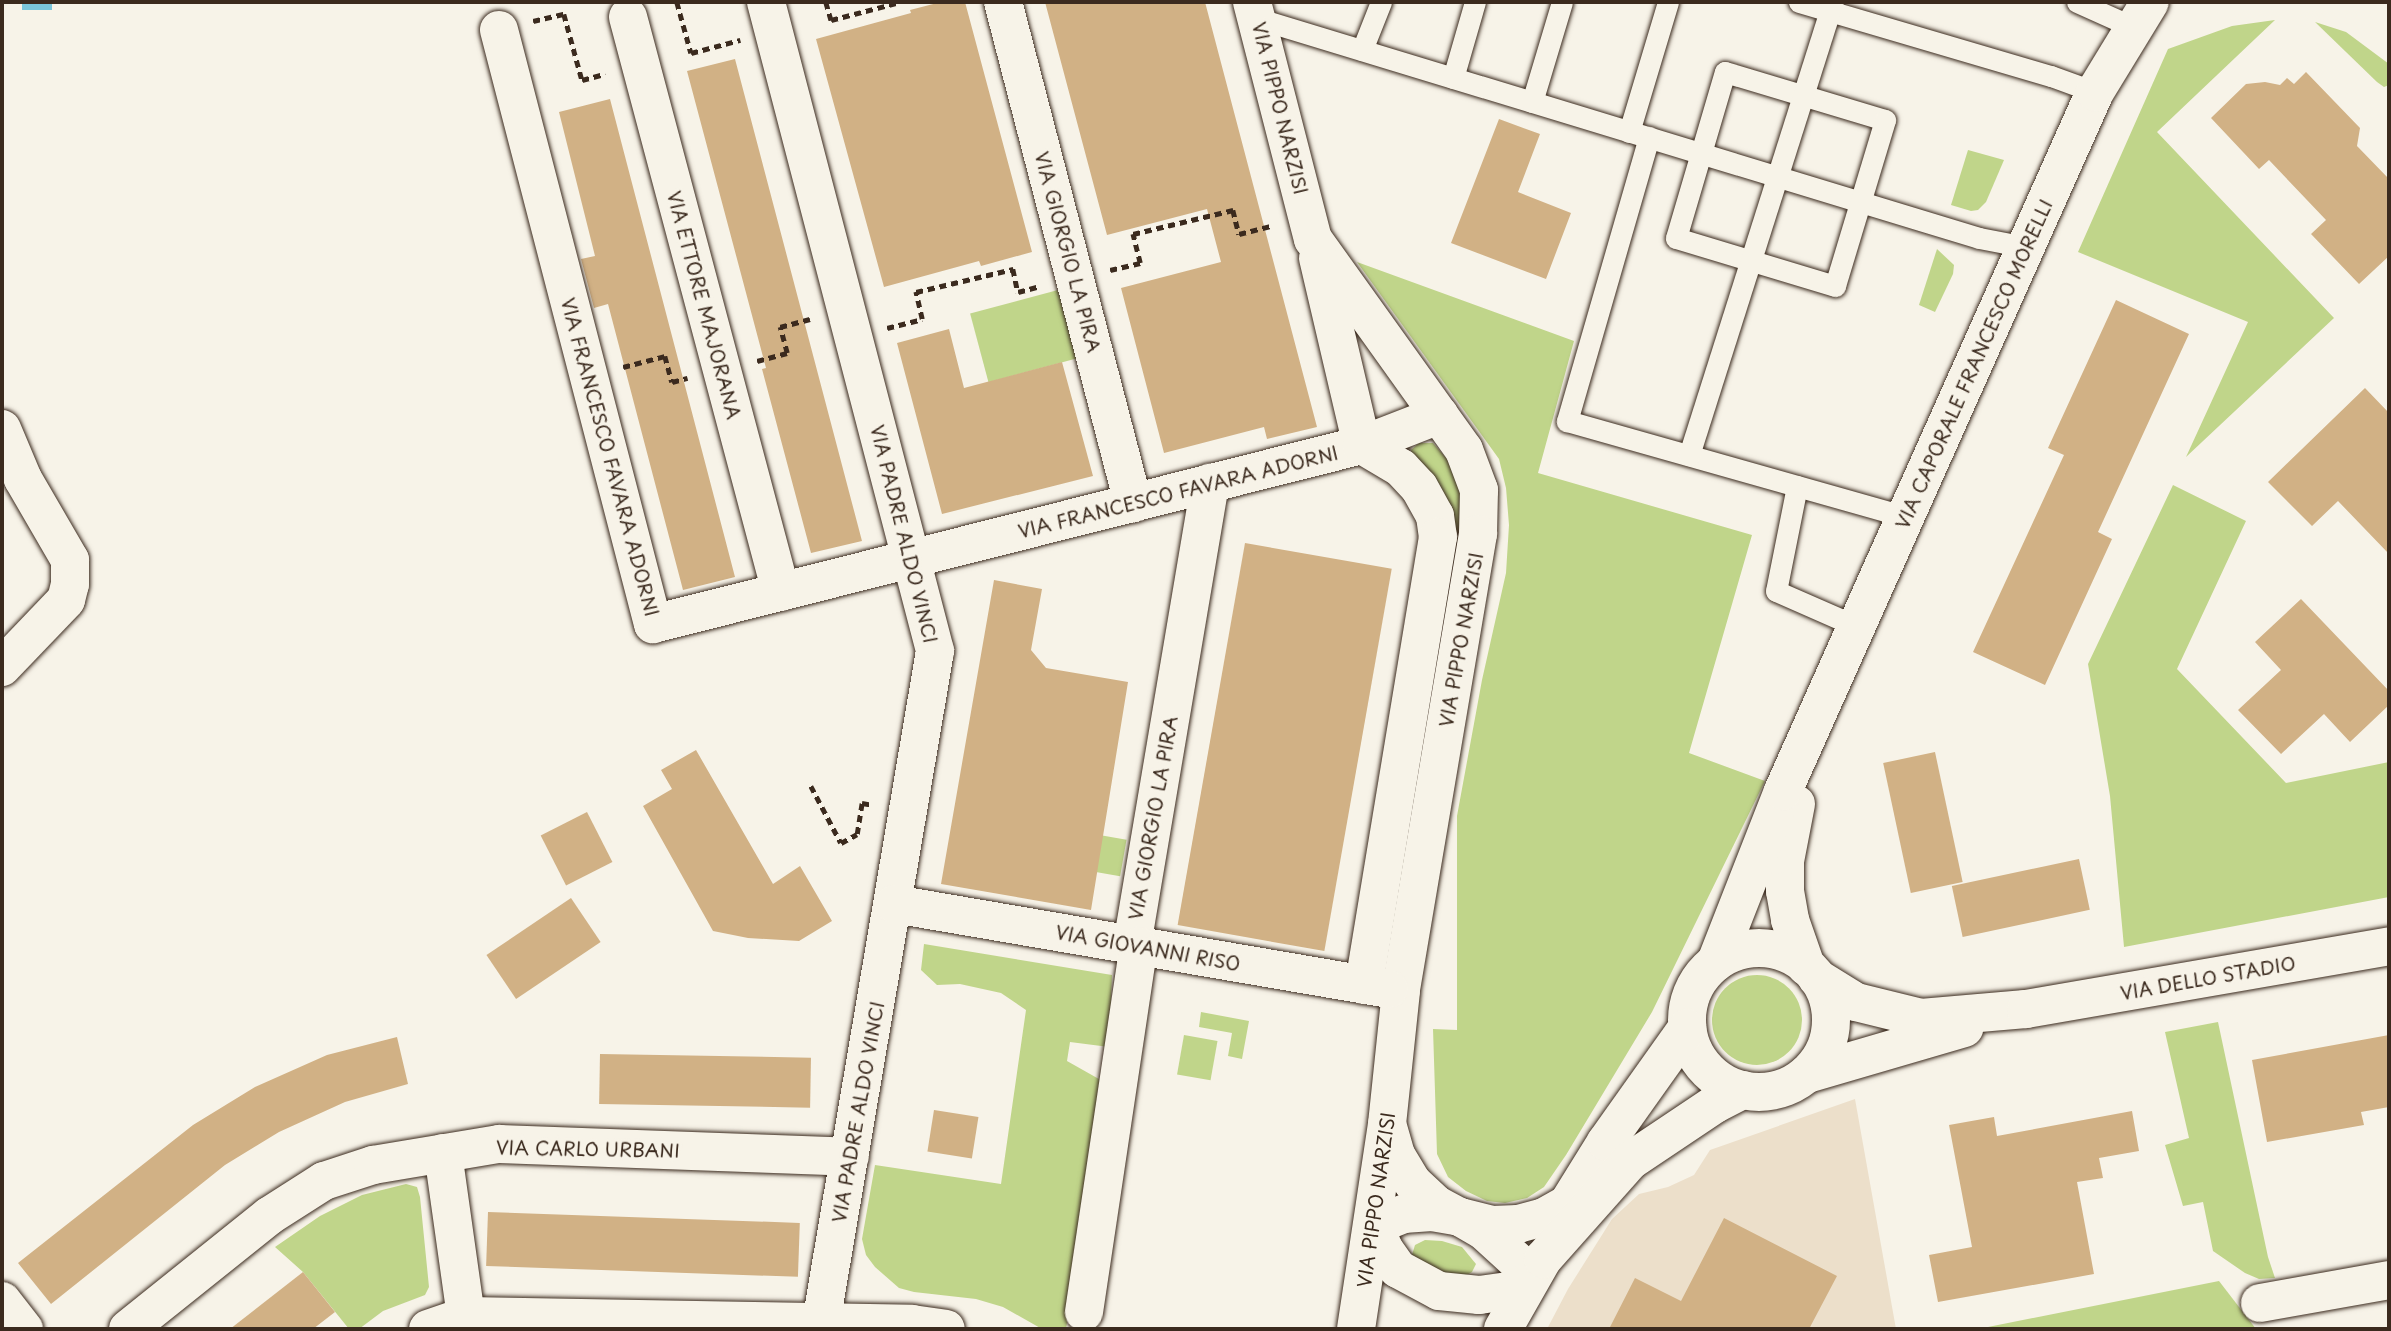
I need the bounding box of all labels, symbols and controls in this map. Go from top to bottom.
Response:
street label: VIA PIPPO NARZISI [1247,19,1313,197]
street label: VIA GIORGIO LA PIRA [1030,148,1106,356]
street label: VIA ETTORE MAJORANA [662,187,746,423]
street label: VIA CAPORALE FRANCESCO MORELLI [1890,194,2058,534]
street label: VIA FRANCESCO FAVARA ADORNI [557,296,663,618]
street label: VIA PADRE ALDO VINCI [865,420,943,648]
street label: VIA FRANCESCO FAVARA ADORNI [1017,441,1339,543]
street label: VIA PIPPO NARZISI [1434,550,1488,730]
street label: VIA GIORGIO LA PIRA [1124,713,1182,923]
street label: VIA GIOVANNI RISO [1053,920,1243,976]
street label: VIA DELLO STADIO [2116,951,2300,1005]
street label: VIA PADRE ALDO VINCI [827,997,889,1227]
street label: VIA PIPPO NARZISI [1352,1110,1400,1290]
street label: VIA CARLO URBANI [494,1136,682,1162]

